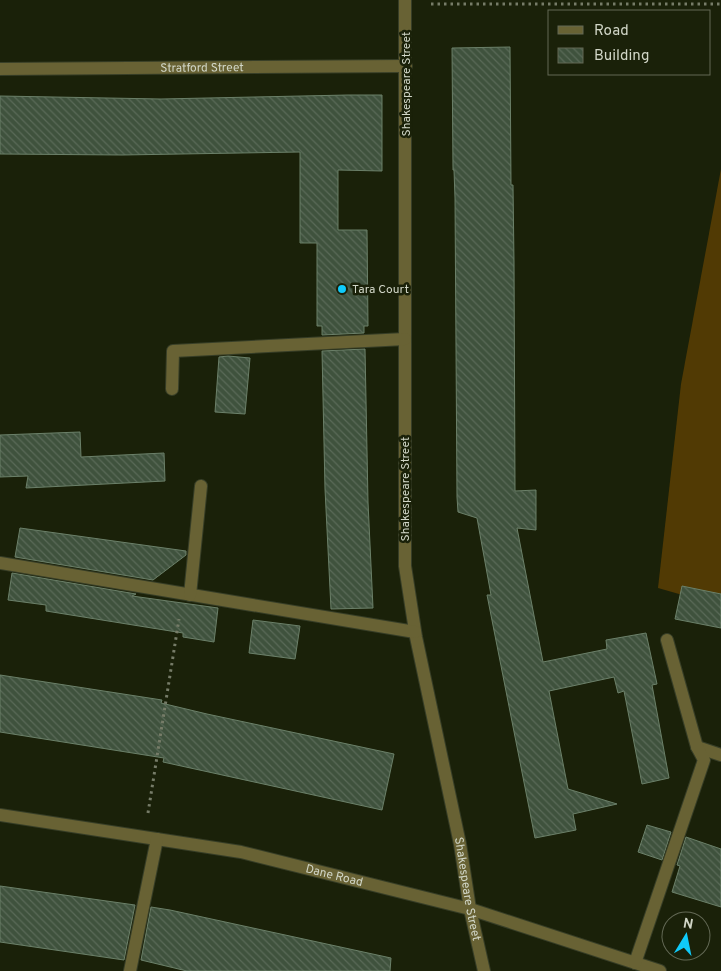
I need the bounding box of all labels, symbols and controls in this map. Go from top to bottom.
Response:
legend [548,10,711,75]
text: Road [594,22,629,41]
street label: Shakespeare Street [399,32,415,136]
text: Building [594,47,649,66]
street label: Stratford Street [160,60,244,77]
place label: Tara Court [352,282,409,298]
marker: Tara Court [336,283,348,295]
street label: Shakespeare Street [398,437,414,541]
street label: Shakespeare Street [450,836,484,942]
street label: Dane Road [304,861,364,891]
north arrow [661,911,711,961]
text: N [682,915,694,934]

